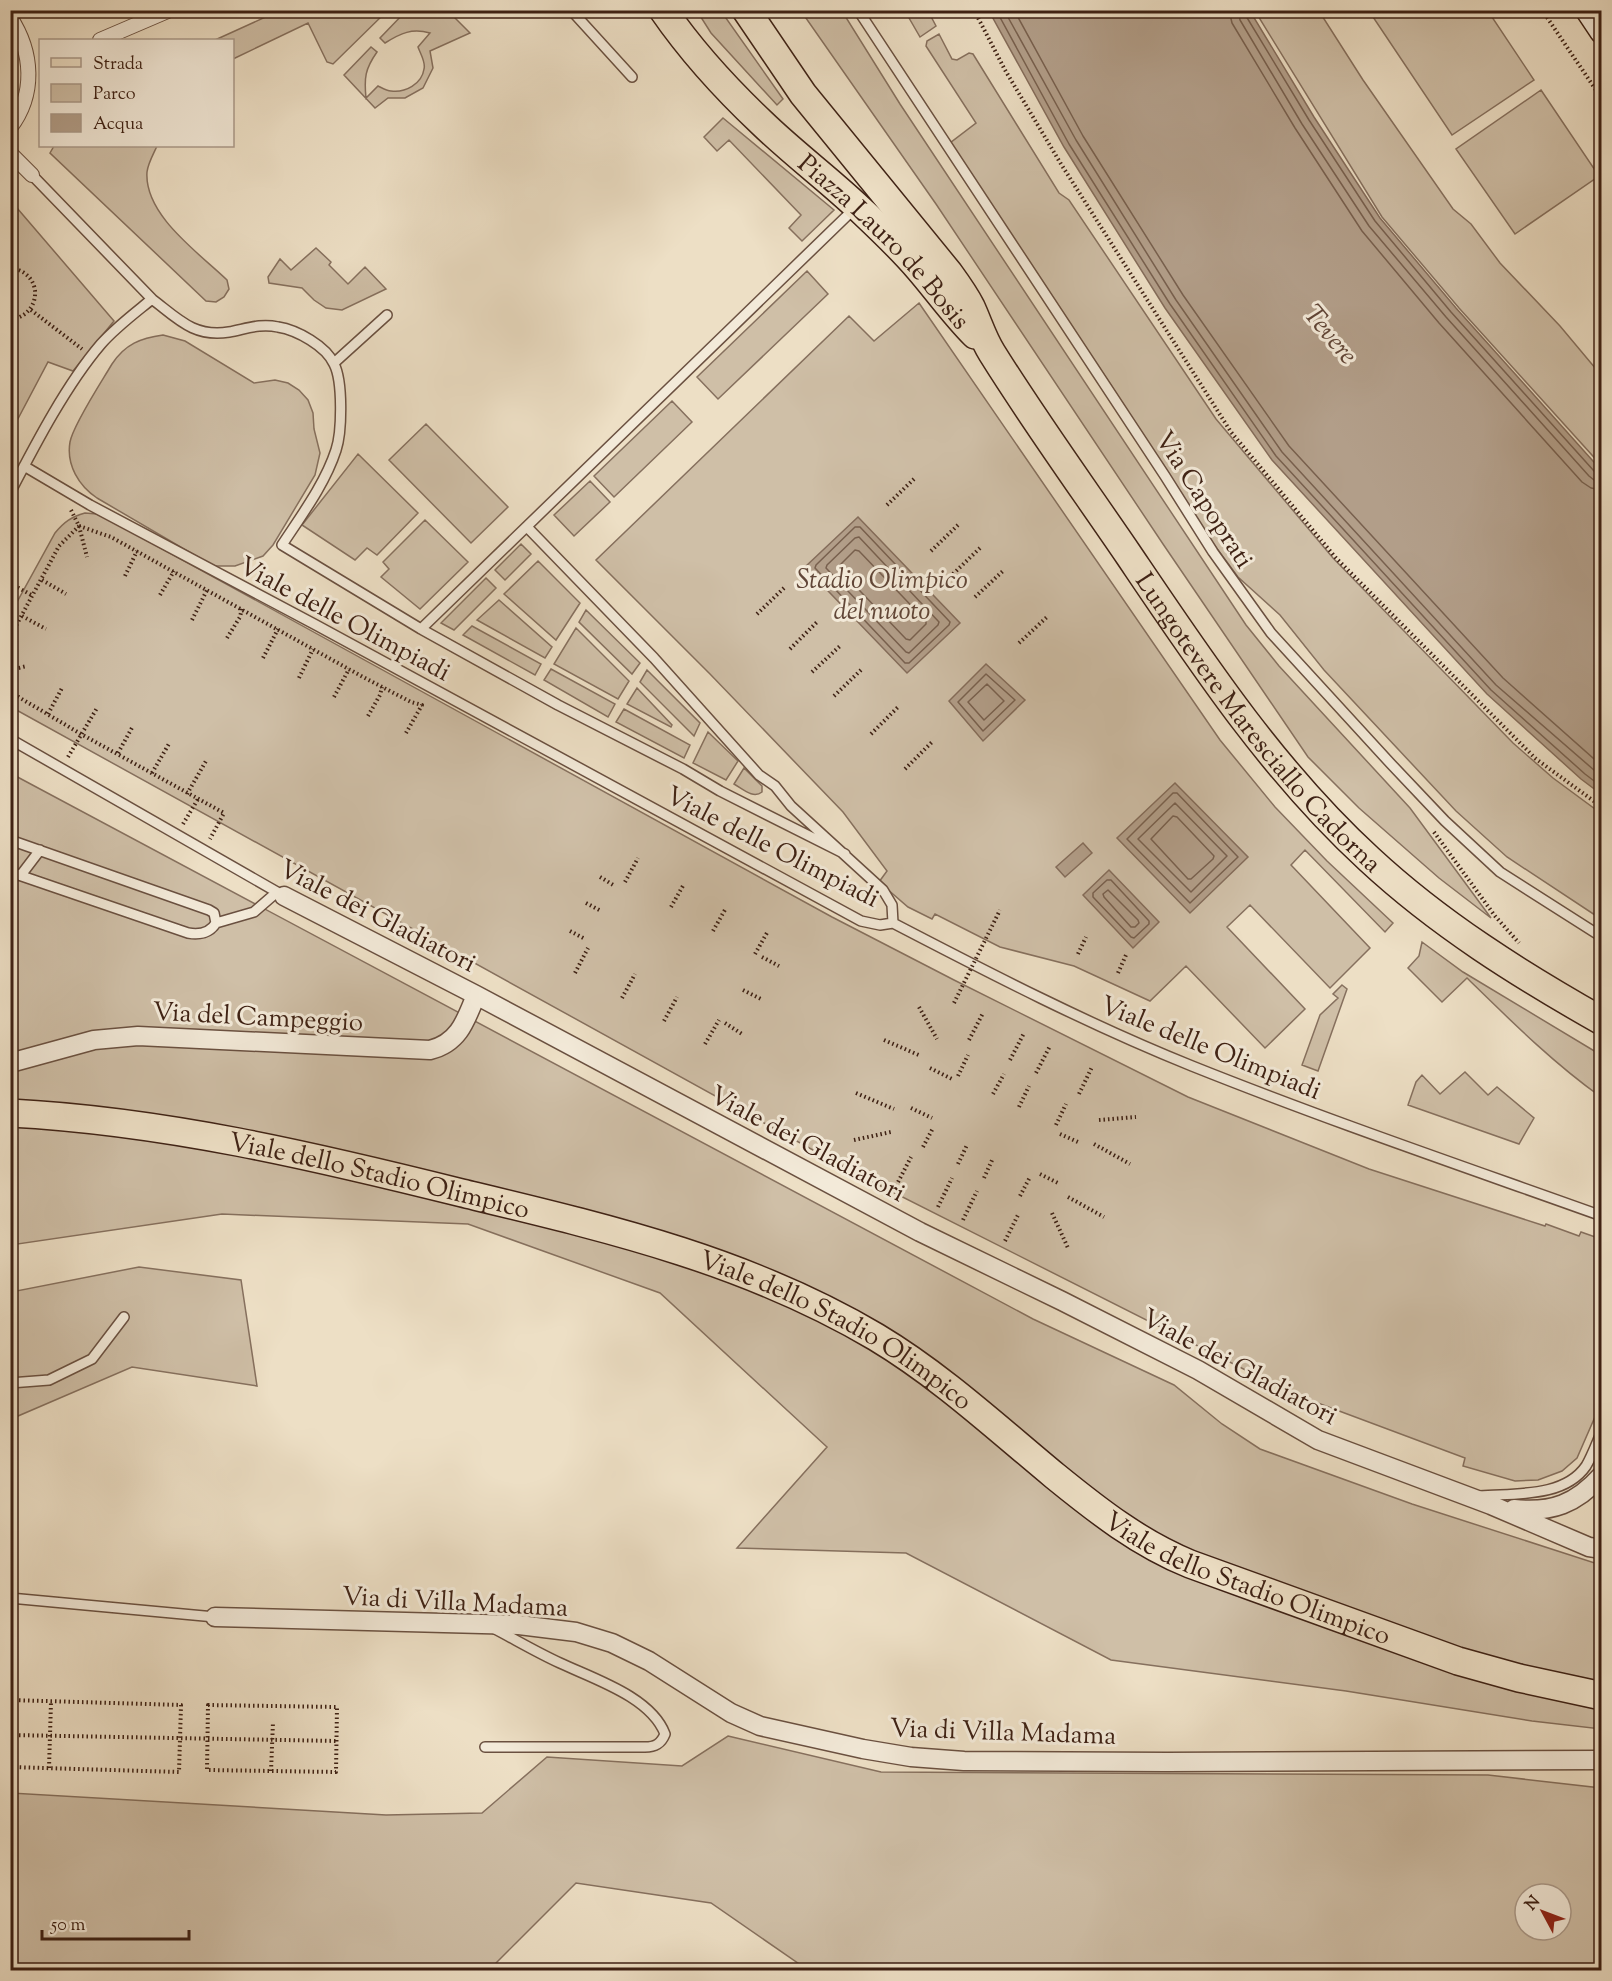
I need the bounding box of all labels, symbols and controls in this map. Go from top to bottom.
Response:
legend [39,39,234,147]
text: Strada [93,52,143,78]
text: Parco [93,82,136,108]
text: Acqua [93,112,143,138]
street label: Piazza Lauro de Bosis [789,147,977,339]
water label: Tevere [1292,297,1366,374]
street label: Via Capoprati [1145,424,1261,576]
street label: Viale delle Olimpiadi [231,549,456,692]
water label: Stadio Olimpico del nuoto [796,562,968,632]
street label: Lungotevere Maresciallo Cadorna [1125,566,1389,883]
street label: Viale delle Olimpiadi [659,778,885,918]
street label: Viale dei Gladiatori [272,851,482,983]
street label: Viale delle Olimpiadi [1094,988,1326,1111]
street label: Via del Campeggio [152,995,364,1042]
street label: Viale dei Gladiatori [702,1078,911,1213]
street label: Viale dello Stadio Olimpico [225,1125,533,1230]
street label: Viale dello Stadio Olimpico [694,1243,979,1420]
street label: Viale dei Gladiatori [1134,1301,1343,1436]
street label: Viale dello Stadio Olimpico [1095,1504,1395,1656]
street label: Via di Villa Madama [341,1579,569,1628]
street label: Via di Villa Madama [889,1711,1117,1756]
north arrow [1513,1882,1573,1942]
text: N [1521,1891,1547,1916]
scale bar [42,1903,189,1941]
text: 50 m [50,1913,86,1939]

